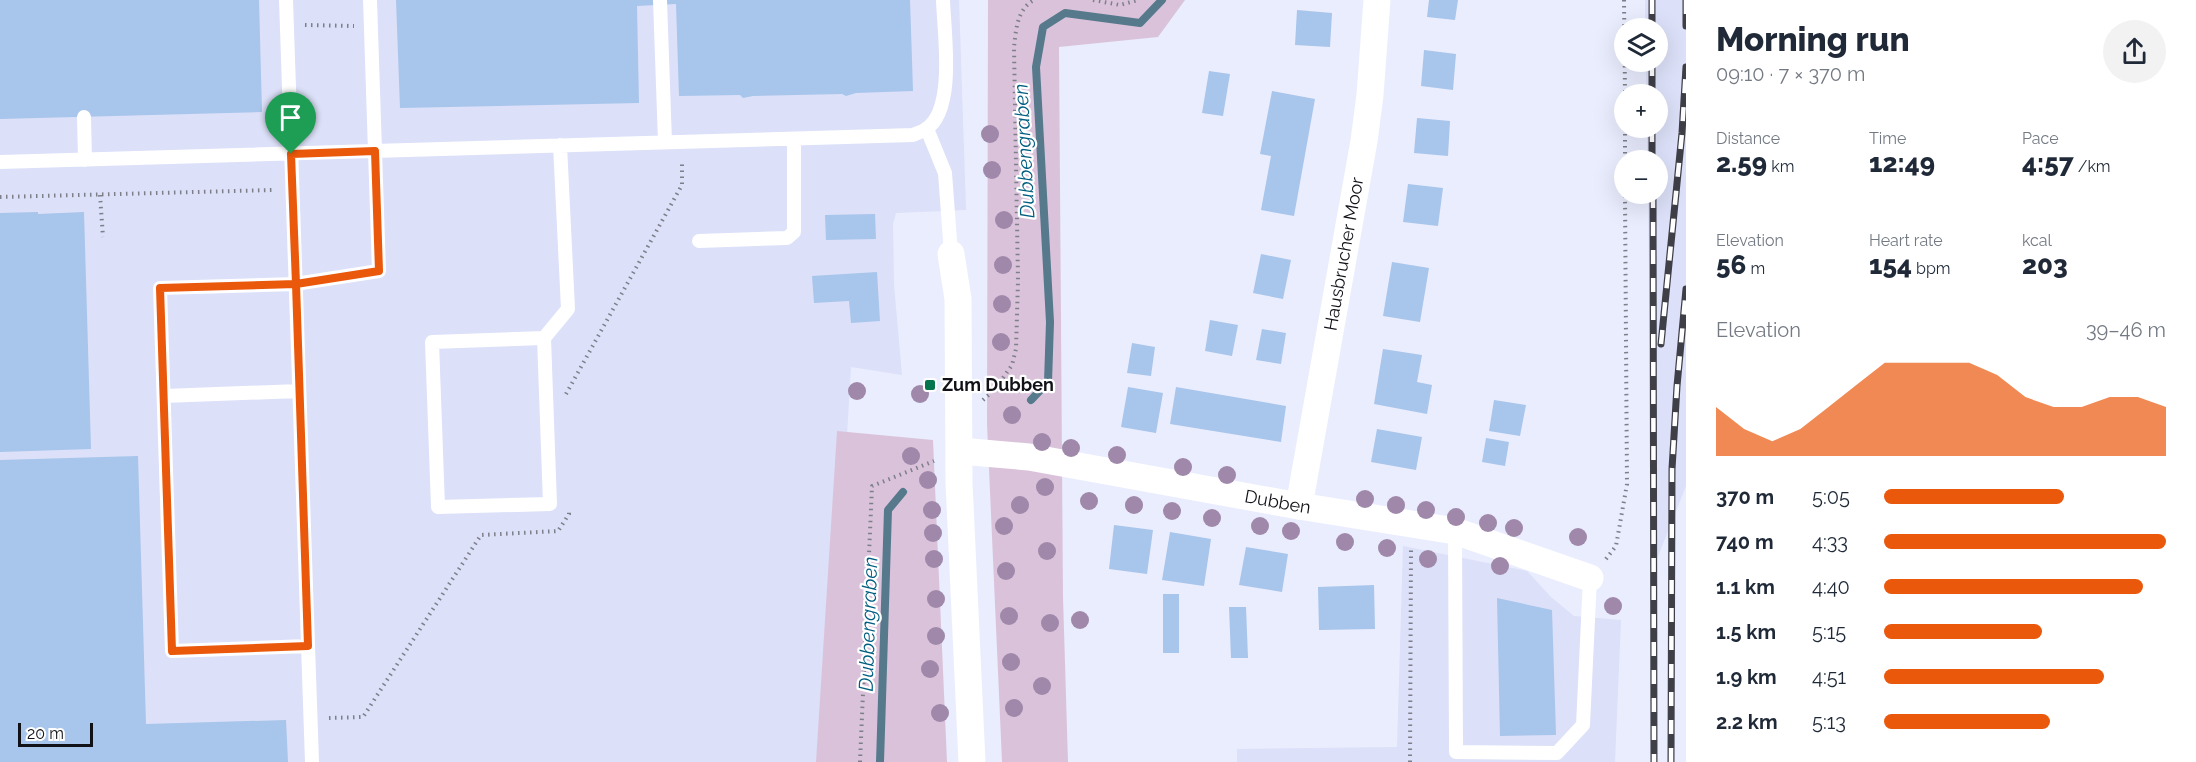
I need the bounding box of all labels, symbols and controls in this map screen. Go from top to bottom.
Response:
map controls [1614,18,1668,204]
button: layers [1614,18,1668,72]
text: Morning run [1716,20,1910,59]
button: share [2103,20,2166,83]
text: 09:10 · 7 × 370 m [1716,62,1865,86]
water label: Dubbengraben [1008,83,1040,219]
button: + [1614,84,1668,138]
pin [265,92,316,154]
icon: arrive [274,101,307,134]
text: Distance [1716,129,1780,148]
text: Time [1869,129,1906,148]
text: Pace [2022,129,2059,148]
text: 2.59 [1716,148,1767,178]
text: 12:49 [1869,148,1935,178]
text: 4:57 [2022,148,2074,178]
button: − [1614,150,1668,204]
text: km [1767,157,1794,176]
text: /km [2074,157,2111,176]
street label: Hausbrucher Moor [1319,175,1367,332]
text: Elevation [1716,231,1784,250]
text: Heart rate [1869,231,1943,250]
text: kcal [2022,231,2052,250]
text: 56 [1716,250,1746,280]
text: 154 [1869,250,1912,280]
text: 203 [2022,250,2068,280]
text: m [1746,259,1765,278]
text: bpm [1912,259,1951,278]
text: Elevation [1716,318,1801,342]
text: 39–46 m [2086,318,2166,342]
place label: Zum Dubben [942,374,1054,395]
marker: Zum Dubben [923,378,937,392]
street label: Dubben [1243,485,1312,518]
text: 370 m [1716,485,1774,509]
text: 5:05 [1812,485,1850,509]
text: 740 m [1716,530,1774,554]
text: 4:33 [1812,530,1848,554]
water label: Dubbengraben [854,556,882,692]
text: 1.1 km [1716,575,1775,599]
text: 4:40 [1812,575,1850,599]
text: 1.5 km [1716,620,1776,644]
text: 5:15 [1812,620,1846,644]
text: 1.9 km [1716,665,1777,689]
text: 4:51 [1812,665,1846,689]
text: 2.2 km [1716,710,1778,734]
text: 5:13 [1812,710,1846,734]
scale bar [18,720,93,748]
text: 20 m [27,724,64,743]

